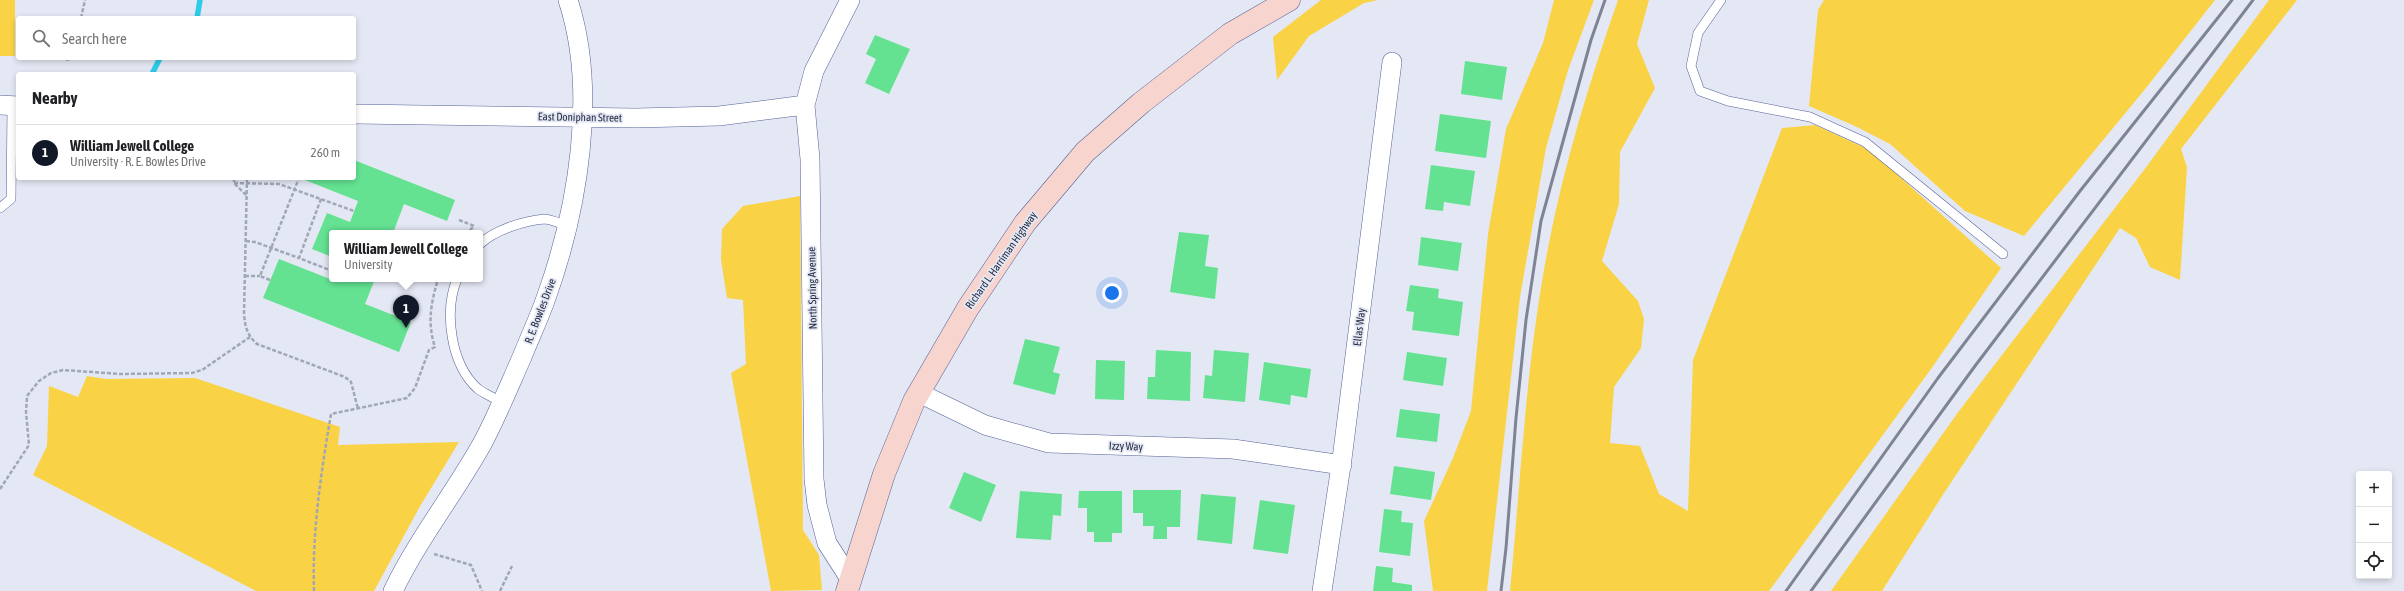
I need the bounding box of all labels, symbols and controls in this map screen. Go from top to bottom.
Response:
search box [16,16,356,60]
icon: search [30,27,52,49]
text: Search here [62,30,127,47]
text: Nearby [32,88,78,108]
street label: East Doniphan Street [538,110,622,124]
text: William Jewell College [70,137,194,154]
text: 1 [42,145,48,160]
text: 260 m [311,145,340,160]
text: University · R. E. Bowles Drive [70,154,206,169]
street label: Richard L. Harriman Highway [963,209,1039,311]
popup [329,230,483,282]
text: William Jewell College [344,240,468,257]
street label: North Spring Avenue [805,247,819,329]
text: University [344,257,393,272]
street label: R. E. Bowles Drive [522,277,558,345]
your location [1102,283,1122,303]
pin: 1 [393,295,419,328]
street label: Ellas Way [1351,307,1367,347]
street label: Izzy Way [1109,439,1144,453]
map controls [2356,471,2392,579]
button: + [2356,471,2392,507]
button: − [2356,507,2392,543]
button: locate [2356,543,2392,579]

